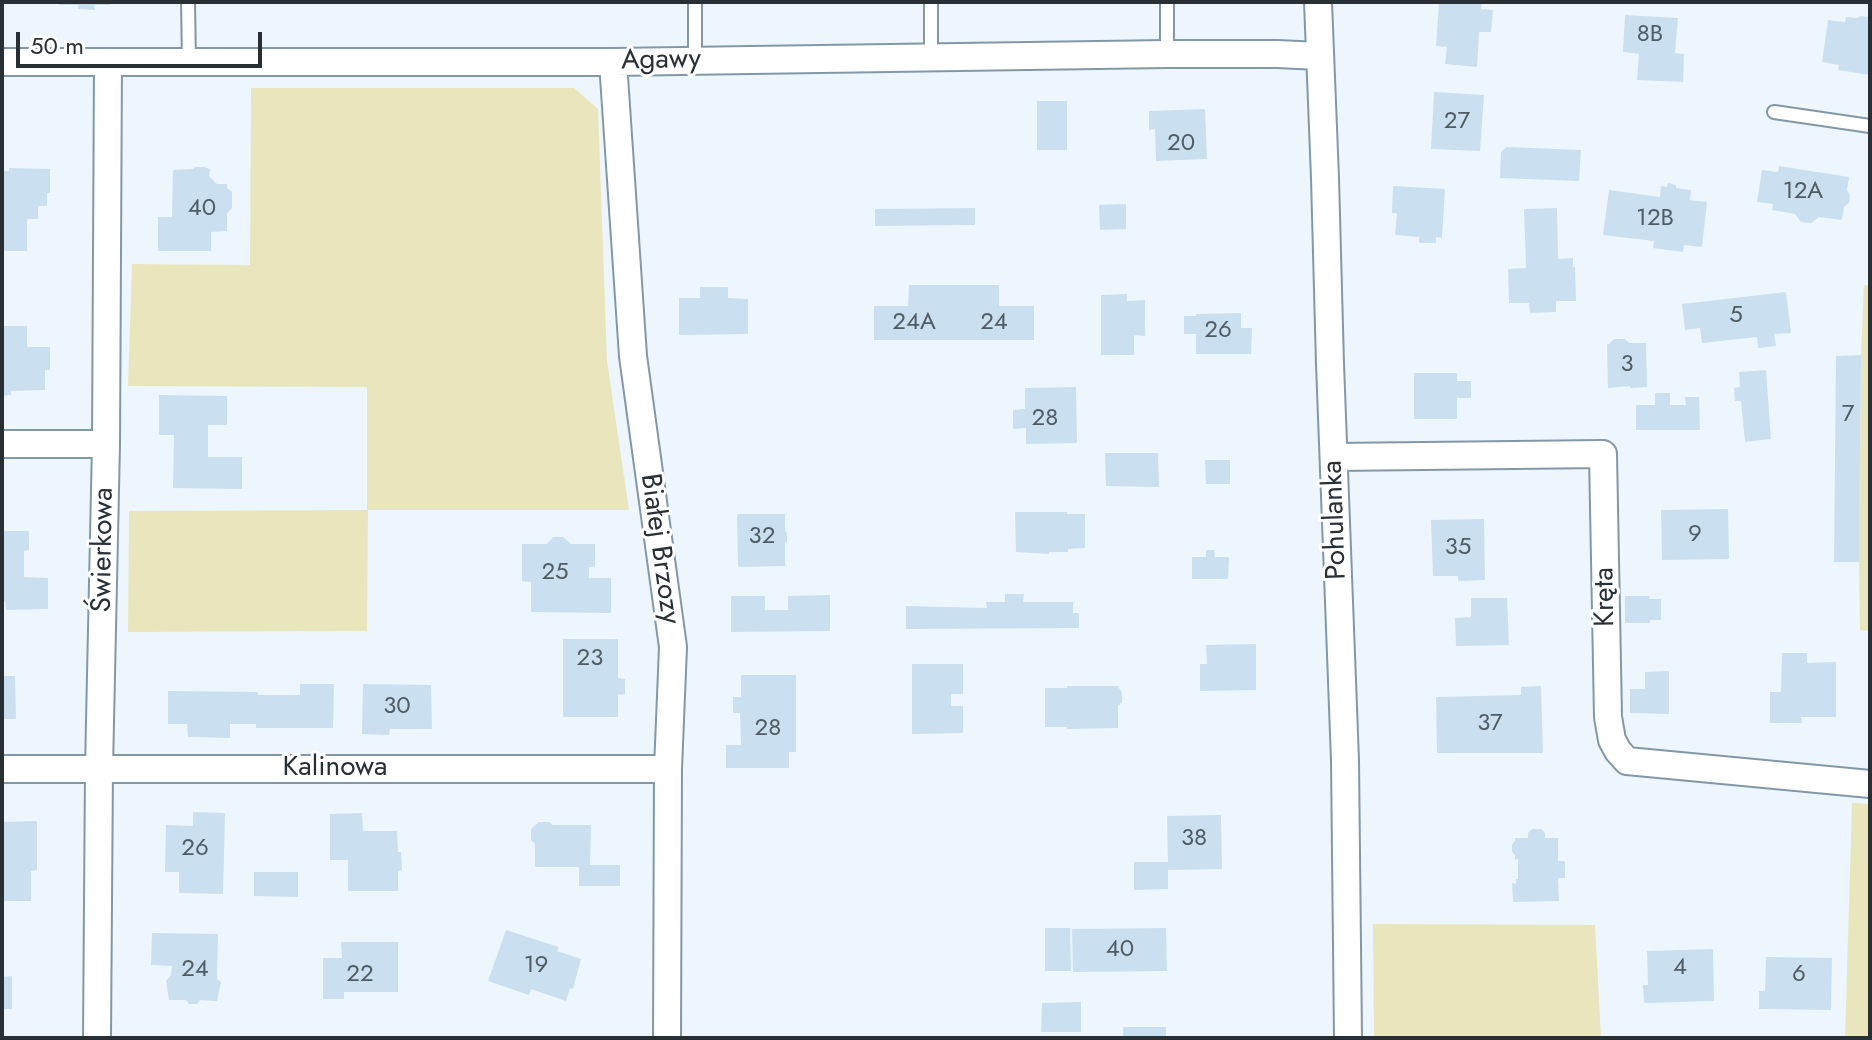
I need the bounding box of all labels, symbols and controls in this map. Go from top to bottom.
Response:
scale bar [20,16,266,66]
house number: 8B [1637,21,1663,49]
text: 50 m [30,28,84,63]
street label: Agawy [621,44,701,78]
house number: 27 [1444,108,1470,136]
house number: 20 [1167,130,1195,158]
house number: 12A [1783,178,1823,206]
house number: 40 [188,195,216,223]
house number: 12B [1636,205,1674,233]
house number: 5 [1729,302,1743,330]
house number: 24A [892,309,936,337]
house number: 24 [980,309,1008,337]
house number: 26 [1204,317,1232,345]
house number: 3 [1620,351,1634,379]
house number: 7 [1842,401,1854,429]
house number: 28 [1032,405,1058,433]
street label: Pohulanka [1317,460,1355,580]
street label: Białej Brzozy [632,472,686,626]
street label: Świerkowa [86,487,122,613]
house number: 9 [1688,521,1702,549]
house number: 32 [749,523,775,551]
house number: 35 [1445,534,1471,562]
house number: 25 [541,559,569,587]
street label: Kręta [1589,567,1623,627]
house number: 23 [577,645,603,673]
house number: 30 [383,693,411,721]
house number: 37 [1477,710,1503,738]
house number: 28 [755,715,781,743]
street label: Kalinowa [282,751,388,785]
house number: 38 [1181,825,1207,853]
house number: 26 [181,835,209,863]
house number: 40 [1106,936,1134,964]
house number: 19 [524,952,548,980]
house number: 4 [1673,954,1687,982]
house number: 24 [181,956,209,984]
house number: 22 [346,961,374,989]
house number: 6 [1792,961,1806,989]

